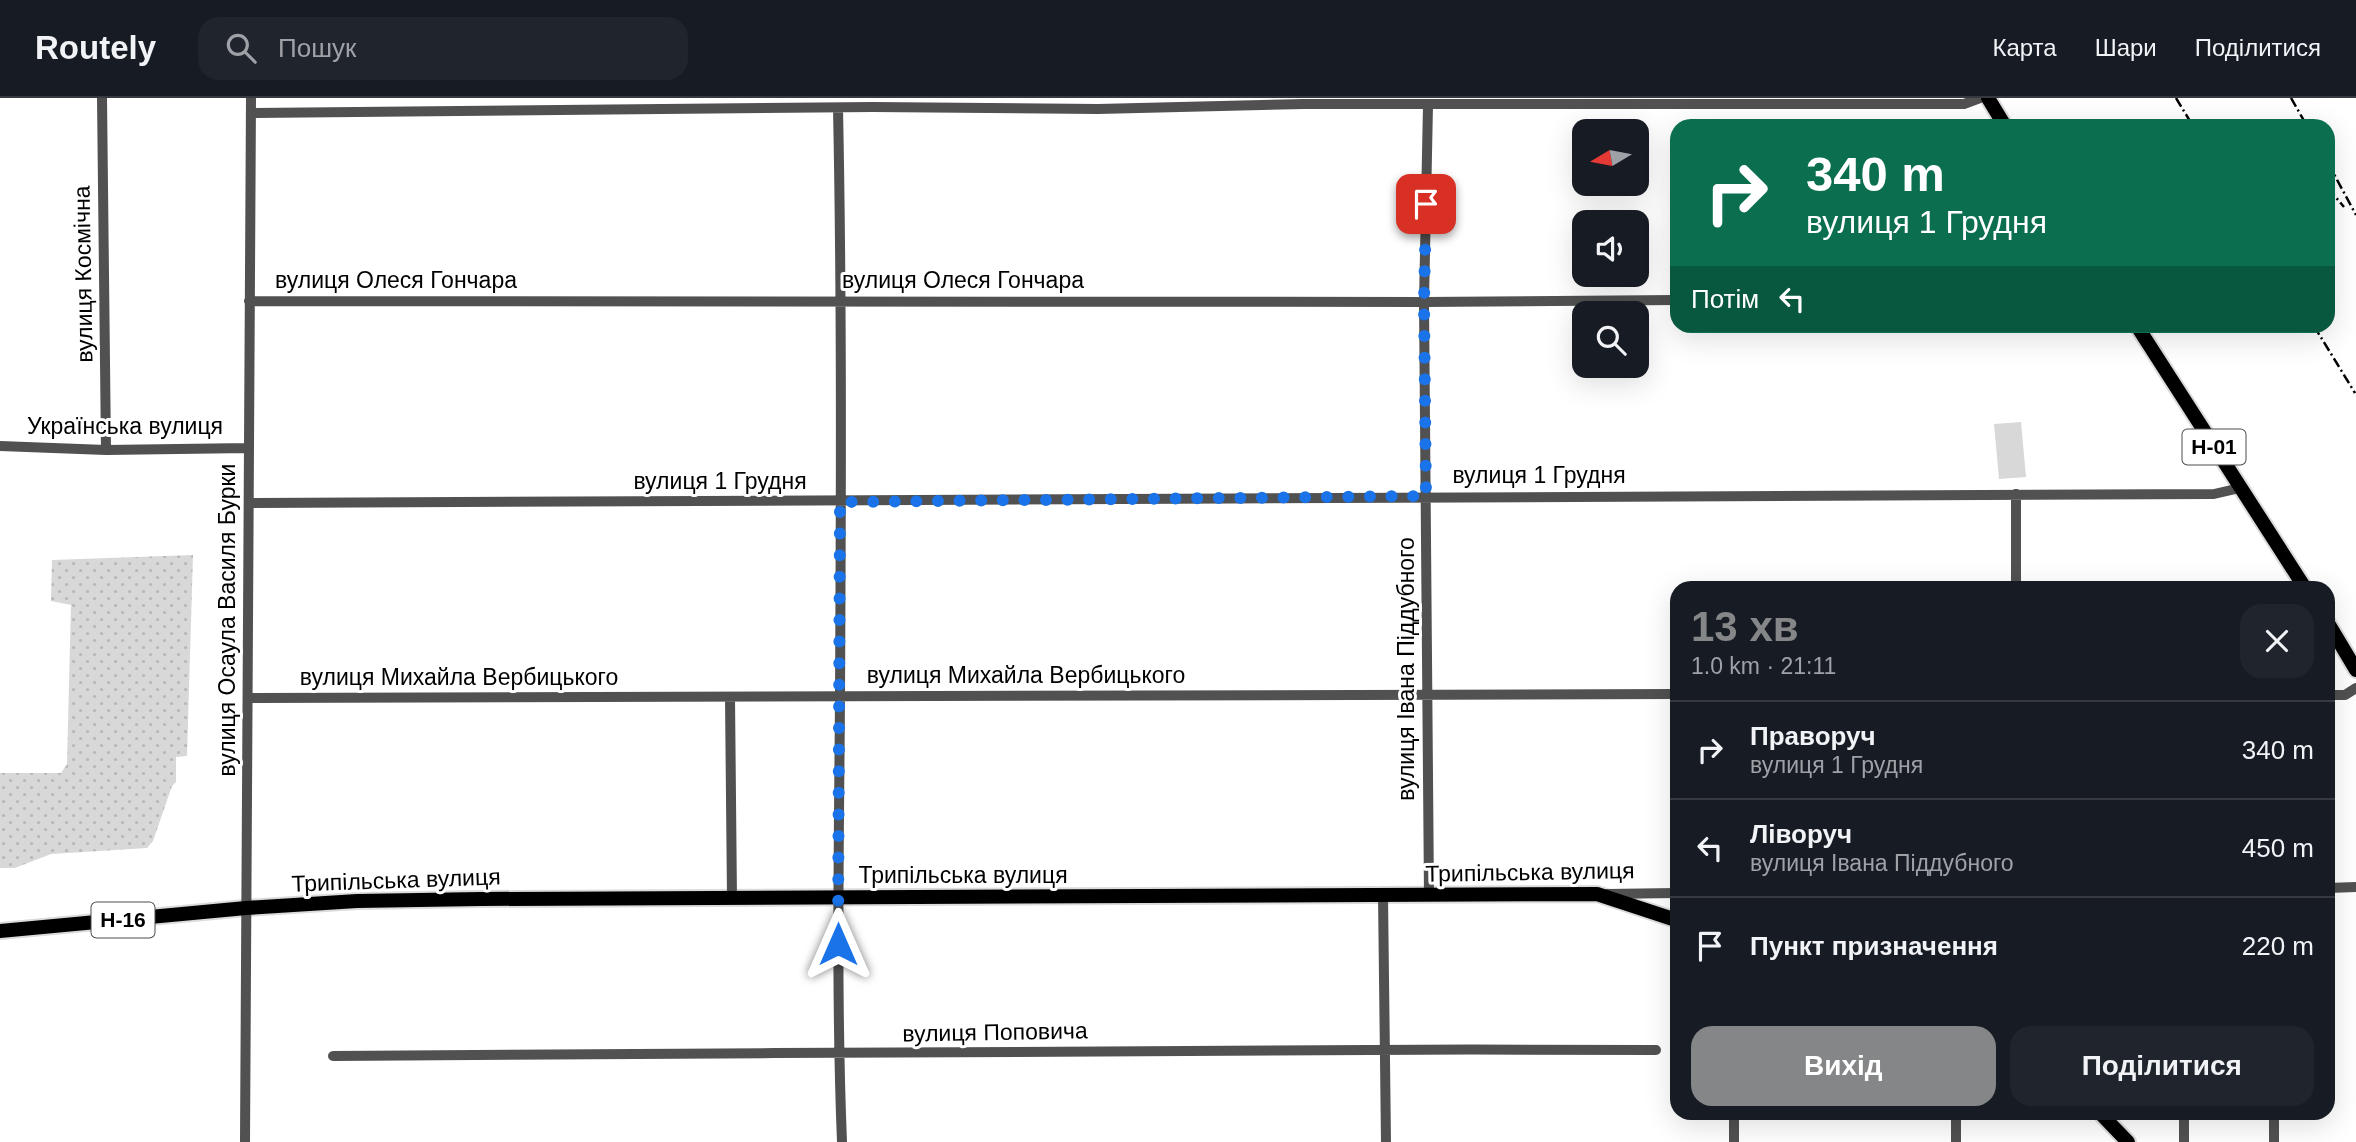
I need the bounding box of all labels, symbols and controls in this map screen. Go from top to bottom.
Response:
search box [198,17,688,80]
text: Routely [35,29,156,66]
icon: search [222,29,260,67]
text: Пошук [278,33,356,63]
text: Карта [1992,34,2057,61]
text: Шари [2095,34,2157,61]
text: Поділитися [2195,34,2321,61]
north arrow [1572,119,1648,196]
map controls [1572,119,1649,378]
icon: right [1691,147,1782,238]
text: 340 m [1806,147,1945,201]
pin [1396,174,1456,234]
street label: вулиця Космічна [68,185,98,363]
icon: arrive [1407,185,1445,223]
text: вулиця 1 Грудня [1806,204,2047,240]
button: sound [1572,210,1649,287]
street label: вулиця Олеся Гончара [275,267,517,293]
street label: вулиця Олеся Гончара [842,267,1084,293]
icon: left [1773,280,1811,318]
text: Потім [1691,284,1759,314]
button: search [1572,301,1649,378]
street label: Українська вулиця [27,413,223,439]
road number: Н-01 [2182,430,2246,464]
street label: вулиця 1 Грудня [1452,462,1626,488]
street label: вулиця Осаула Василя Бурки [214,464,240,776]
street label: вулиця 1 Грудня [633,468,807,494]
street label: вулиця Івана Піддубного [1393,537,1419,801]
text: 13 хв [1691,603,1799,650]
button: close [2240,604,2314,678]
text: 1.0 km · 21:11 [1691,653,1836,679]
street label: вулиця Михайла Вербицького [867,662,1185,688]
street label: вулиця Михайла Вербицького [300,664,618,690]
text: Праворуч [1750,721,1876,751]
icon: right [1691,731,1729,769]
text: 340 m [2242,735,2314,765]
text: вулиця 1 Грудня [1750,752,1923,778]
text: Ліворуч [1750,819,1852,849]
icon: left [1691,829,1729,867]
text: 450 m [2242,833,2314,863]
text: вулиця Івана Піддубного [1750,850,2014,876]
street label: Трипільська вулиця [1425,857,1635,887]
street label: Трипільська вулиця [858,862,1068,888]
street label: Трипільська вулиця [291,863,501,897]
road number: Н-16 [92,902,154,938]
position arrow [801,907,875,981]
icon: arrive [1691,927,1729,965]
text: Пункт призначення [1750,931,1998,961]
text: 220 m [2242,931,2314,961]
street label: вулиця Поповича [902,1017,1088,1047]
button: Вихід [1691,1026,1996,1106]
button: Поділитися [2010,1026,2314,1106]

